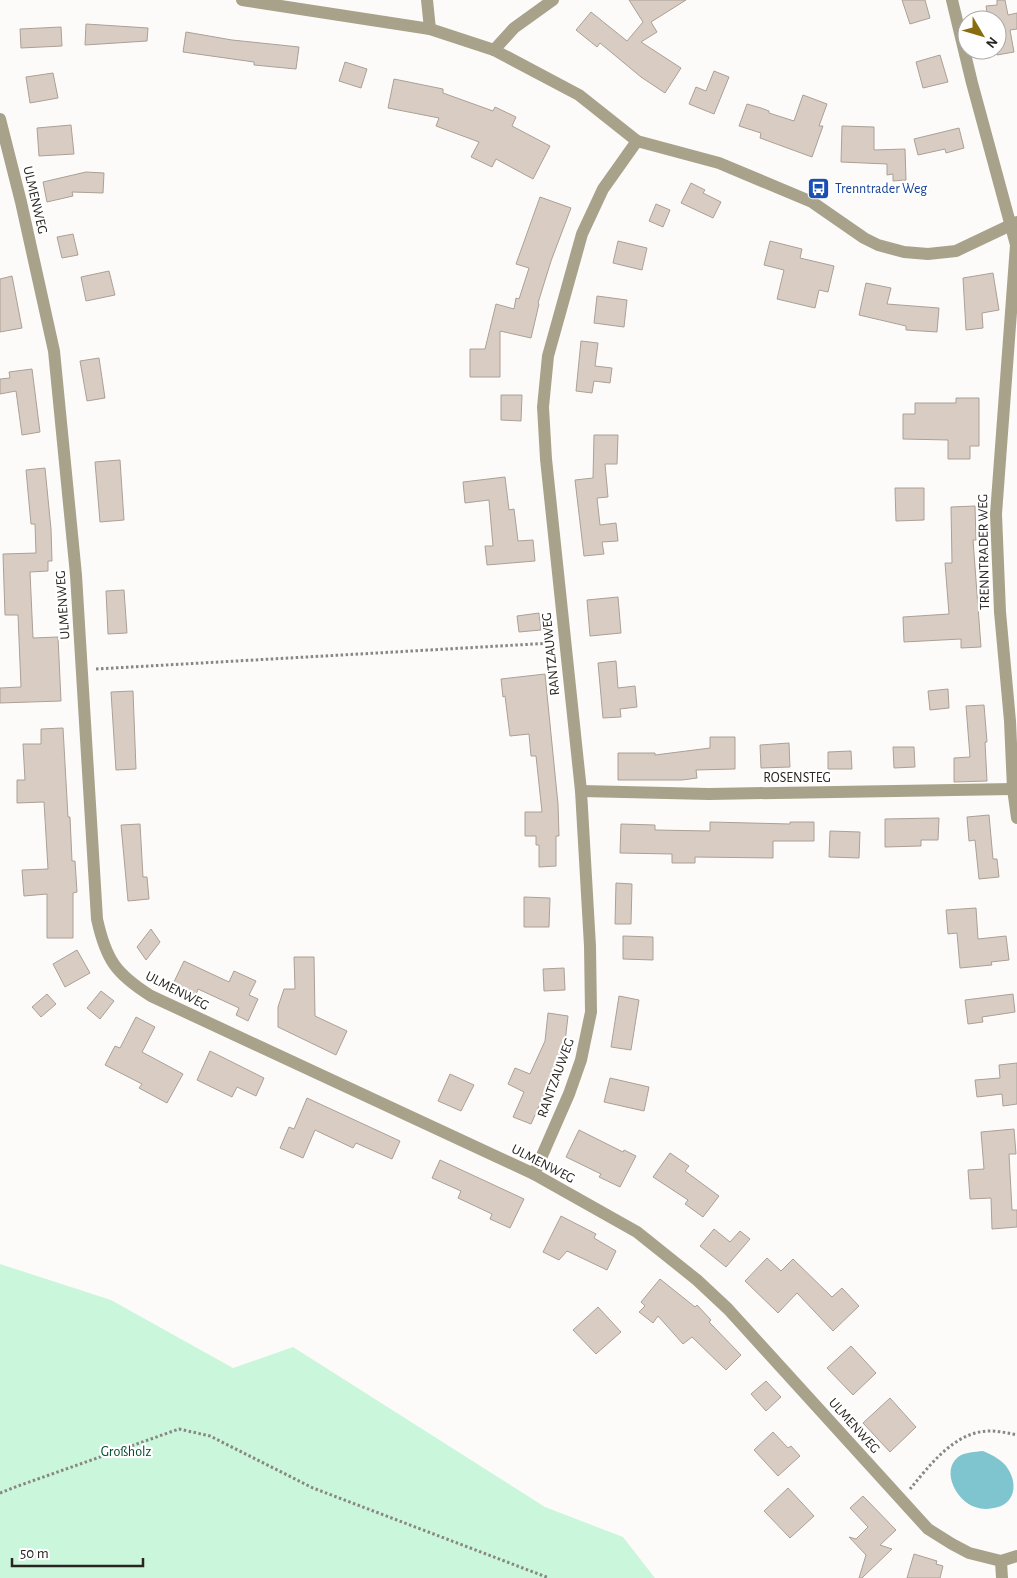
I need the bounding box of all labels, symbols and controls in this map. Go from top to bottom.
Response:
north arrow [957,10,1007,60]
text: N [983,34,1000,51]
street label: ULMENWEG [20,165,50,235]
bus stop icon: Trenntrader Weg [807,177,831,201]
place label: Trenntrader Weg [835,182,927,196]
street label: TRENNTRADER WEG [976,494,992,610]
street label: ULMENWEG [54,570,72,640]
street label: RANTZAUWEG [540,612,562,696]
street label: ROSENSTEG [763,771,831,785]
street label: ULMENWEG [143,969,211,1013]
street label: RANTZAUWEG [535,1036,577,1120]
street label: ULMENWEG [509,1142,577,1186]
street label: ULMENWEG [826,1396,882,1456]
park label: Großholz [101,1445,151,1459]
scale bar [12,1536,144,1568]
text: 50 m [20,1546,49,1561]

